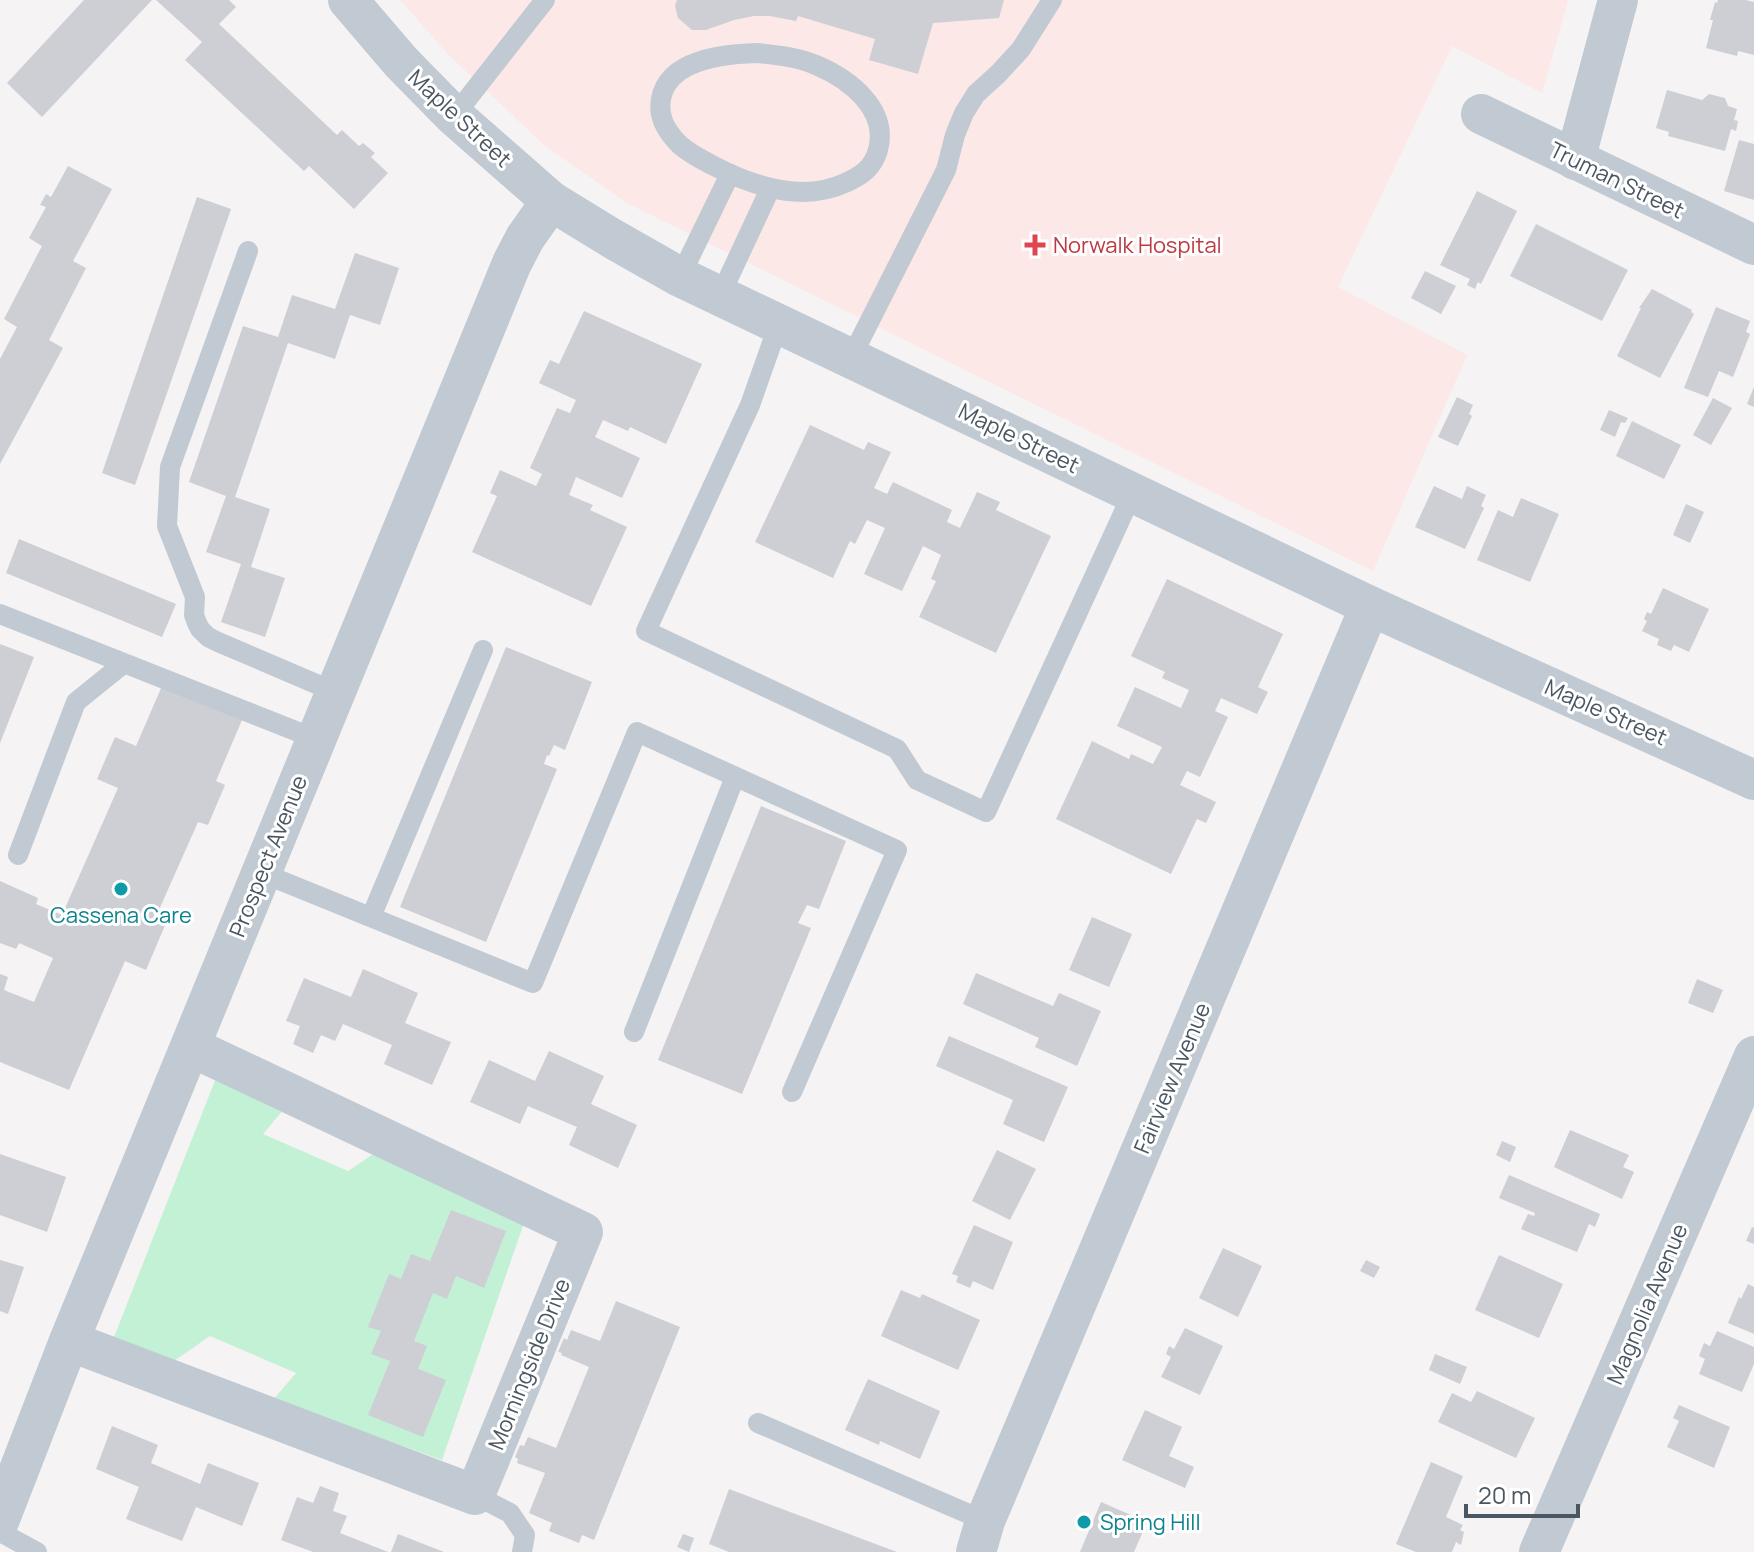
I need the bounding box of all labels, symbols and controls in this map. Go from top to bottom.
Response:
street label: Maple Street [402,62,518,174]
street label: Truman Street [1545,135,1689,226]
place label: Norwalk Hospital [1053,230,1222,260]
marker: Norwalk Hospital [1024,234,1046,256]
street label: Maple Street [954,396,1084,480]
street label: Maple Street [1540,672,1672,752]
street label: Prospect Avenue [222,770,314,941]
marker: Cassena Care [112,880,130,898]
place label: Cassena Care [50,900,192,930]
street label: Fairview Avenue [1127,998,1217,1158]
street label: Magnolia Avenue [1600,1219,1694,1389]
street label: Morningside Drive [481,1274,577,1454]
scale bar [1466,1468,1578,1518]
text: 20 m [1478,1478,1531,1511]
place label: Spring Hill [1100,1507,1201,1537]
marker: Spring Hill [1075,1513,1093,1531]

